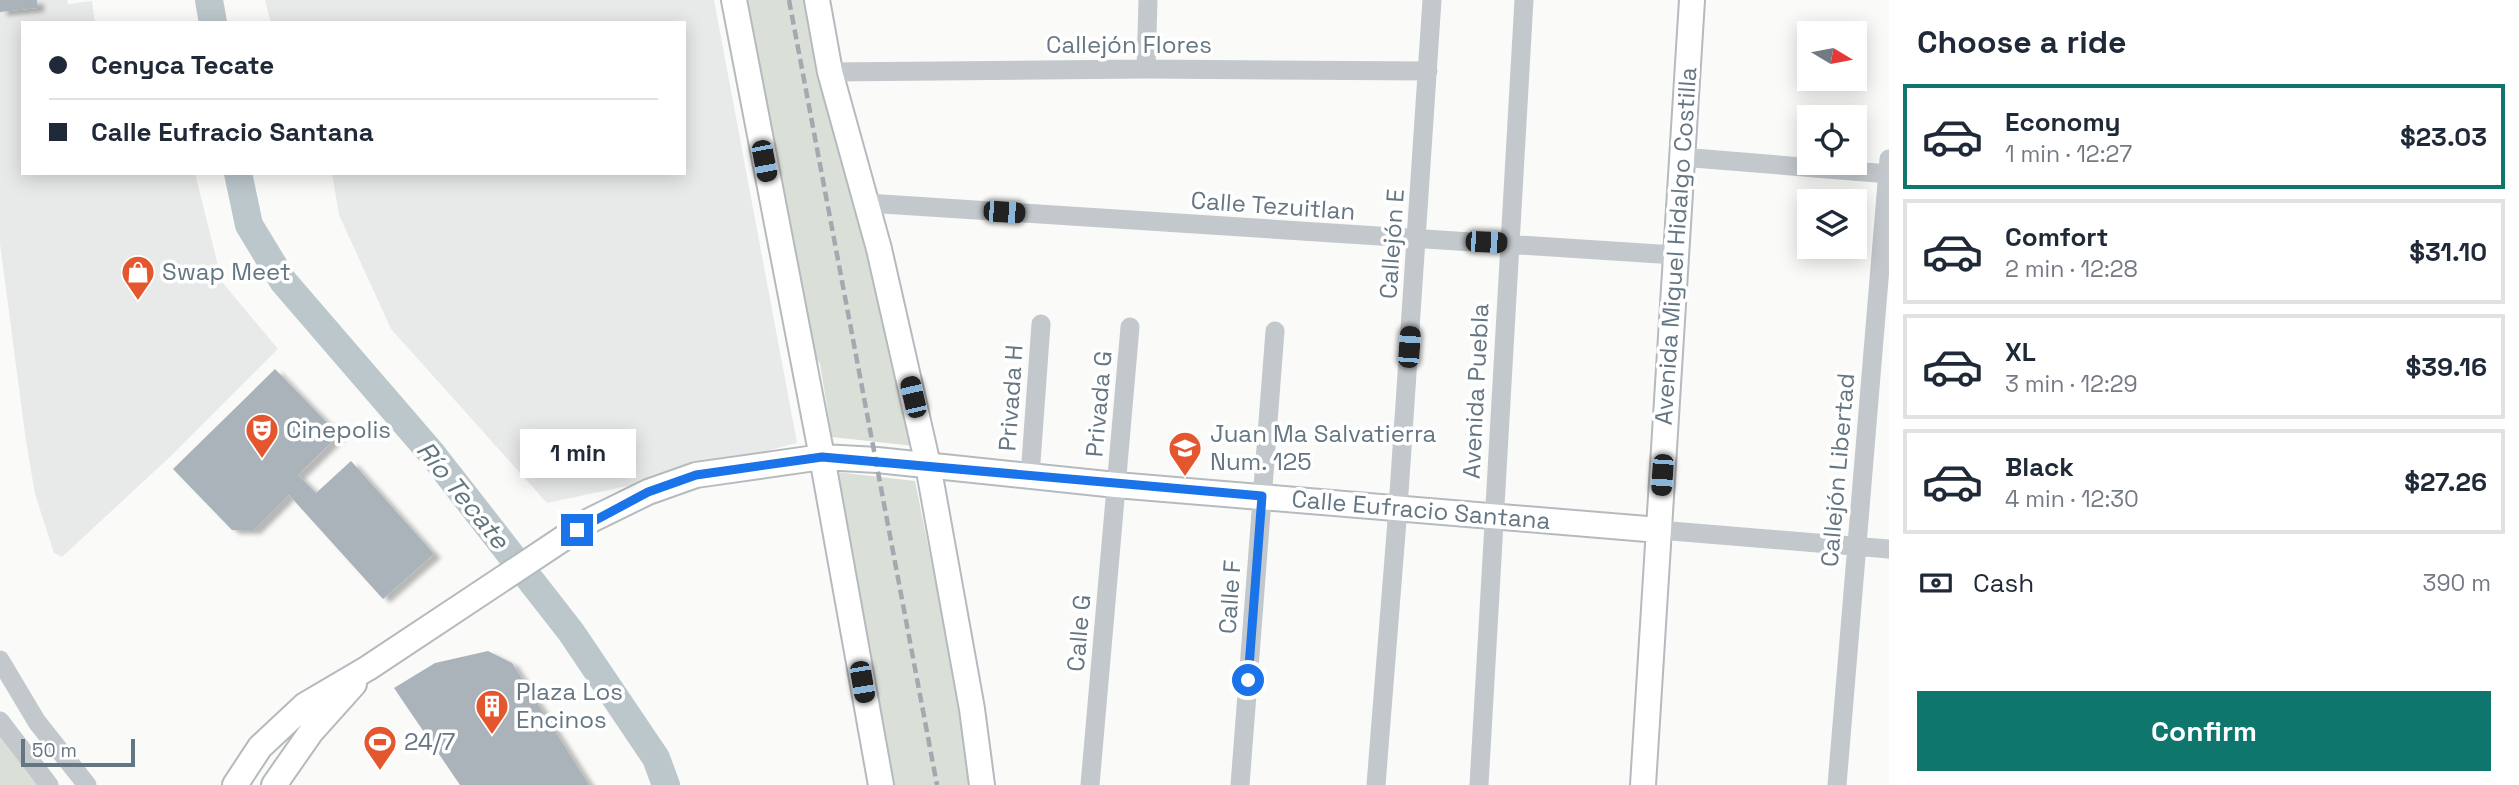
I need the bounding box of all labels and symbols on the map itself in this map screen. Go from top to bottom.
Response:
north arrow [1797,21,1867,91]
street label: Callejón Flores [1046,29,1212,60]
street label: Avenida Miguel Hidalgo Costilla [1648,66,1703,426]
car [750,138,779,184]
street label: Calle Tezuitlan [1190,184,1356,227]
street label: Callejón E [1372,188,1411,300]
car [983,200,1026,224]
car [1465,231,1508,253]
shop icon: Swap Meet [119,253,157,302]
place label: Swap Meet [162,256,291,287]
street label: Avenida Puebla [1455,302,1496,480]
car [1398,325,1421,369]
street label: Privada H [991,344,1030,452]
street label: Privada G [1078,349,1119,458]
street label: Callejón Libertad [1814,372,1861,568]
car [899,374,928,420]
theatre icon: Cinepolis [243,411,281,460]
place label: Cinepolis [286,414,391,445]
place label: Juan Ma Salvatierra Num. 125 [1210,418,1437,477]
callout: 1 min [519,428,635,477]
school or university icon: Juan Ma Salvatierra Num. 125 [1166,429,1204,478]
water label: Río Tecate [409,434,518,557]
car [1651,453,1674,497]
street label: Calle Eufracio Santana [1290,483,1552,536]
route end [561,514,593,546]
street label: Calle F [1211,559,1248,635]
street label: Calle G [1060,593,1097,673]
car [849,659,876,705]
route start [1232,664,1264,696]
place label: Plaza Los Encinos [516,676,623,735]
building icon: Plaza Los Encinos [473,687,511,736]
sports icon: 24/7 [361,723,399,772]
place label: 24/7 [404,726,455,757]
scale bar [21,736,135,768]

